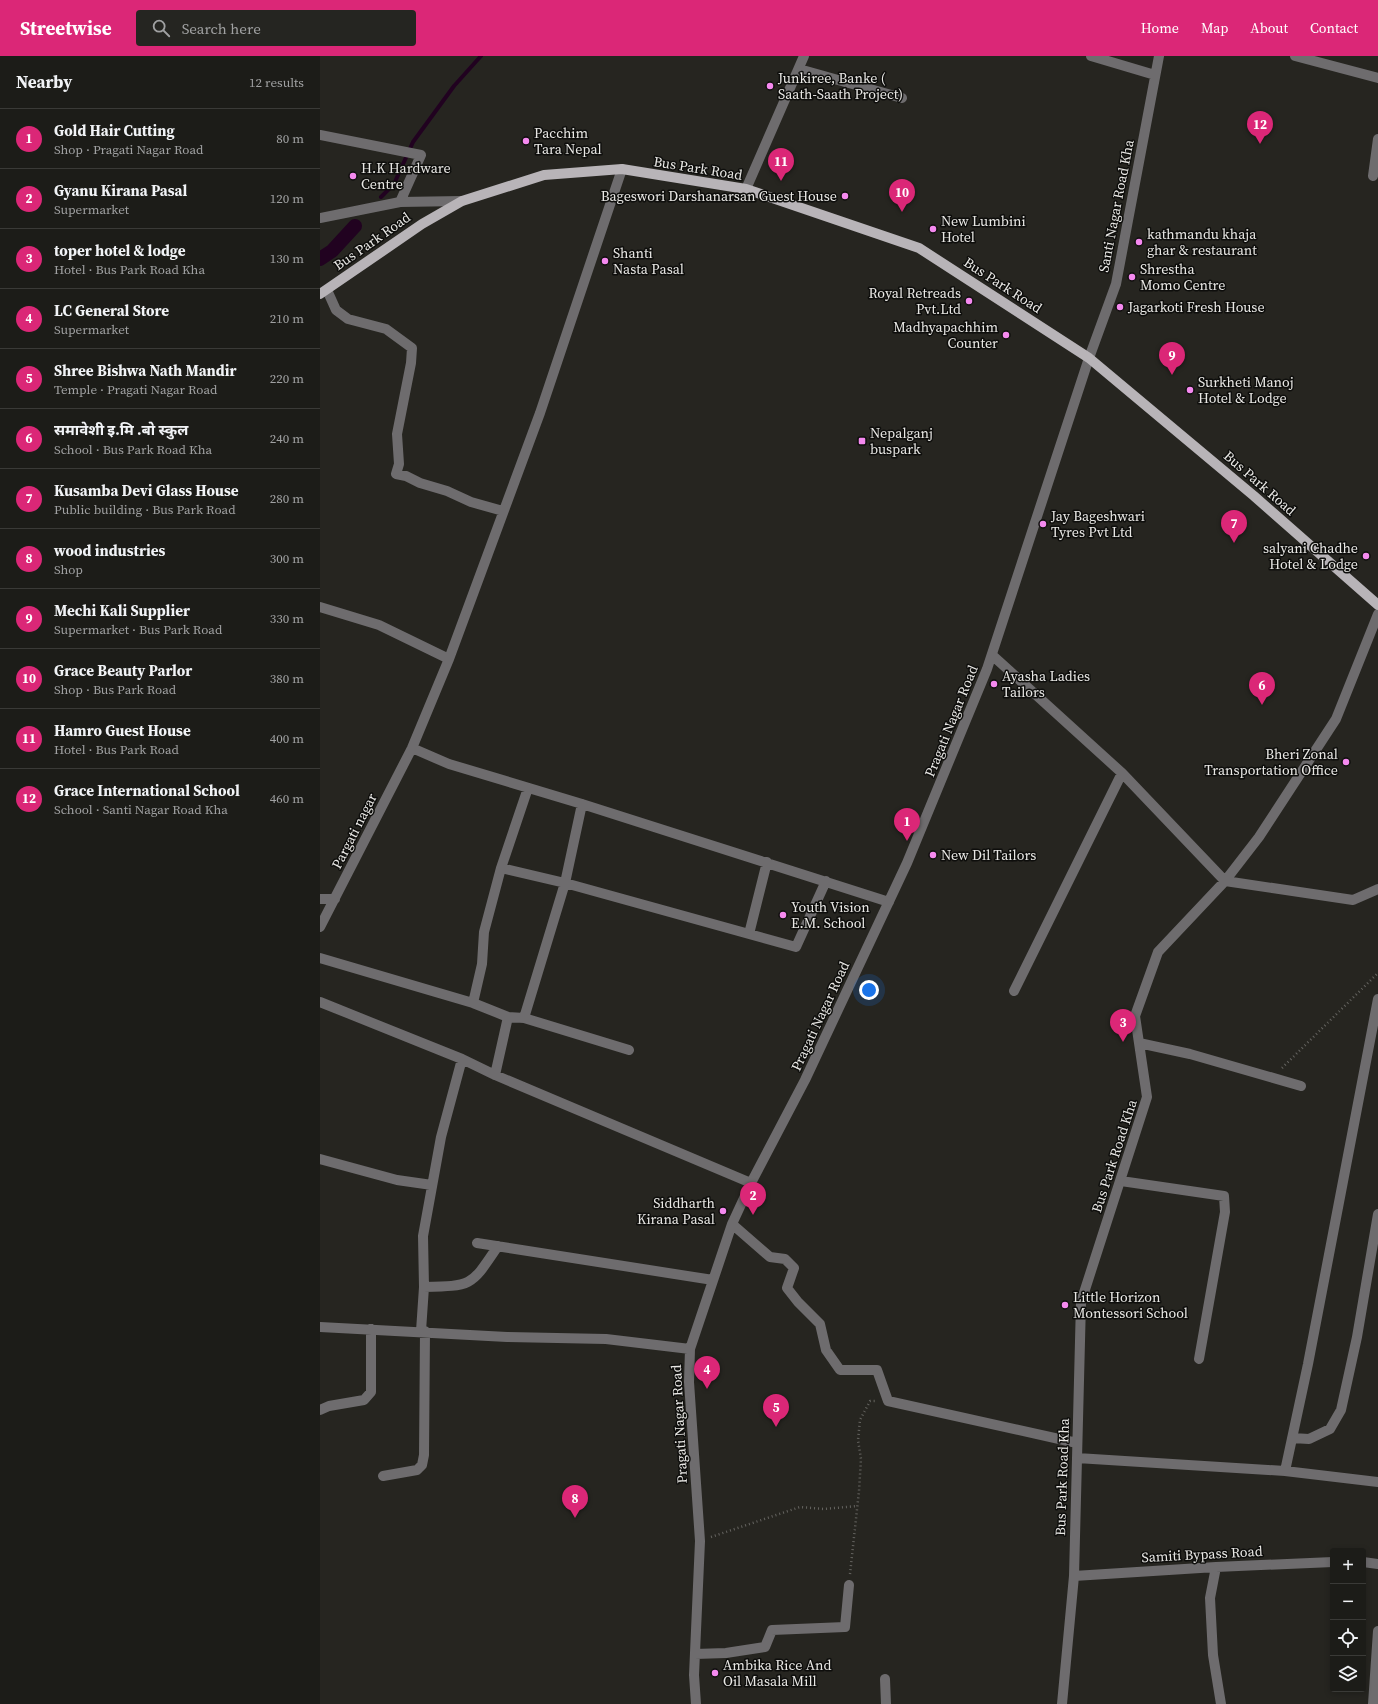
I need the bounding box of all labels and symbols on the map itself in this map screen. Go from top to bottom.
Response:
place label: Junkiree, Banke ( Saath-Saath Project) [777,68,903,104]
marker: Junkiree, Banke ( Saath-Saath Project) [765,81,775,91]
pin: 12 [1247,111,1273,144]
place label: Pacchim Tara Nepal [534,123,602,159]
marker: Pacchim Tara Nepal [521,136,531,146]
street label: Santi Nagar Road Kha [1093,137,1139,274]
pin: 11 [768,148,794,181]
street label: Bus Park Road [652,151,744,185]
place label: H.K Hardware Centre [361,158,451,194]
marker: H.K Hardware Centre [348,171,358,181]
pin: 10 [889,179,915,212]
place label: Bageswori Darshanarsan Guest House [601,186,837,206]
marker: Bageswori Darshanarsan Guest House [840,191,850,201]
street label: Bus Park Road [330,207,415,275]
place label: New Lumbini Hotel [941,211,1026,247]
marker: New Lumbini Hotel [928,224,938,234]
place label: kathmandu khaja ghar & restaurant [1147,224,1257,260]
marker: kathmandu khaja ghar & restaurant [1134,237,1144,247]
place label: Shanti Nasta Pasal [613,243,684,279]
street label: Bus Park Road [960,252,1046,318]
marker: Shanti Nasta Pasal [600,256,610,266]
place label: Shrestha Momo Centre [1140,259,1225,295]
marker: Shrestha Momo Centre [1127,272,1137,282]
place label: Royal Retreads Pvt.Ltd [868,283,961,319]
marker: Royal Retreads Pvt.Ltd [964,296,974,306]
place label: Jagarkoti Fresh House [1127,297,1265,317]
marker: Jagarkoti Fresh House [1115,302,1125,312]
place label: Madhyapachhim Counter [893,317,998,353]
marker: Madhyapachhim Counter [1001,330,1011,340]
pin: 9 [1159,342,1185,375]
place label: Surkheti Manoj Hotel & Lodge [1198,372,1294,408]
marker: Surkheti Manoj Hotel & Lodge [1185,385,1195,395]
place label: Nepalganj buspark [870,423,933,459]
marker: Nepalganj buspark [857,436,867,446]
street label: Bus Park Road [1220,446,1300,520]
place label: Jay Bageshwari Tyres Pvt Ltd [1050,506,1145,542]
pin: 7 [1221,510,1247,543]
marker: Jay Bageshwari Tyres Pvt Ltd [1038,519,1048,529]
place label: salyani Chadhe Hotel & Lodge [1263,538,1358,574]
marker: salyani Chadhe Hotel & Lodge [1361,551,1371,561]
street label: Pragati Nagar Road [919,662,983,780]
place label: Ayasha Ladies Tailors [1002,666,1090,702]
pin: 6 [1249,672,1275,705]
marker: Ayasha Ladies Tailors [989,679,999,689]
place label: Bheri Zonal Transportation Office [1204,744,1338,780]
marker: Bheri Zonal Transportation Office [1341,757,1351,767]
street label: Pargati nagar [326,790,382,872]
pin: 1 [894,808,920,841]
place label: New Dil Tailors [941,845,1036,865]
marker: New Dil Tailors [928,850,938,860]
place label: Youth Vision E.M. School [791,897,870,933]
marker: Youth Vision E.M. School [778,910,788,920]
street label: Pragati Nagar Road [786,958,854,1074]
your location [859,980,879,1000]
pin: 3 [1110,1009,1136,1042]
street label: Bus Park Road Kha [1086,1096,1142,1215]
pin: 2 [740,1182,766,1215]
place label: Siddharth Kirana Pasal [637,1193,715,1229]
marker: Siddharth Kirana Pasal [718,1206,728,1216]
place label: Little Horizon Montessori School [1073,1287,1188,1323]
marker: Little Horizon Montessori School [1060,1300,1070,1310]
pin: 4 [694,1356,720,1389]
street label: Pragati Nagar Road [666,1364,692,1484]
pin: 5 [763,1394,789,1427]
street label: Bus Park Road Kha [1050,1417,1074,1536]
pin: 8 [562,1485,588,1518]
street label: Samiti Bypass Road [1141,1541,1263,1567]
place label: Ambika Rice And Oil Masala Mill [723,1655,832,1691]
marker: Ambika Rice And Oil Masala Mill [710,1668,720,1678]

